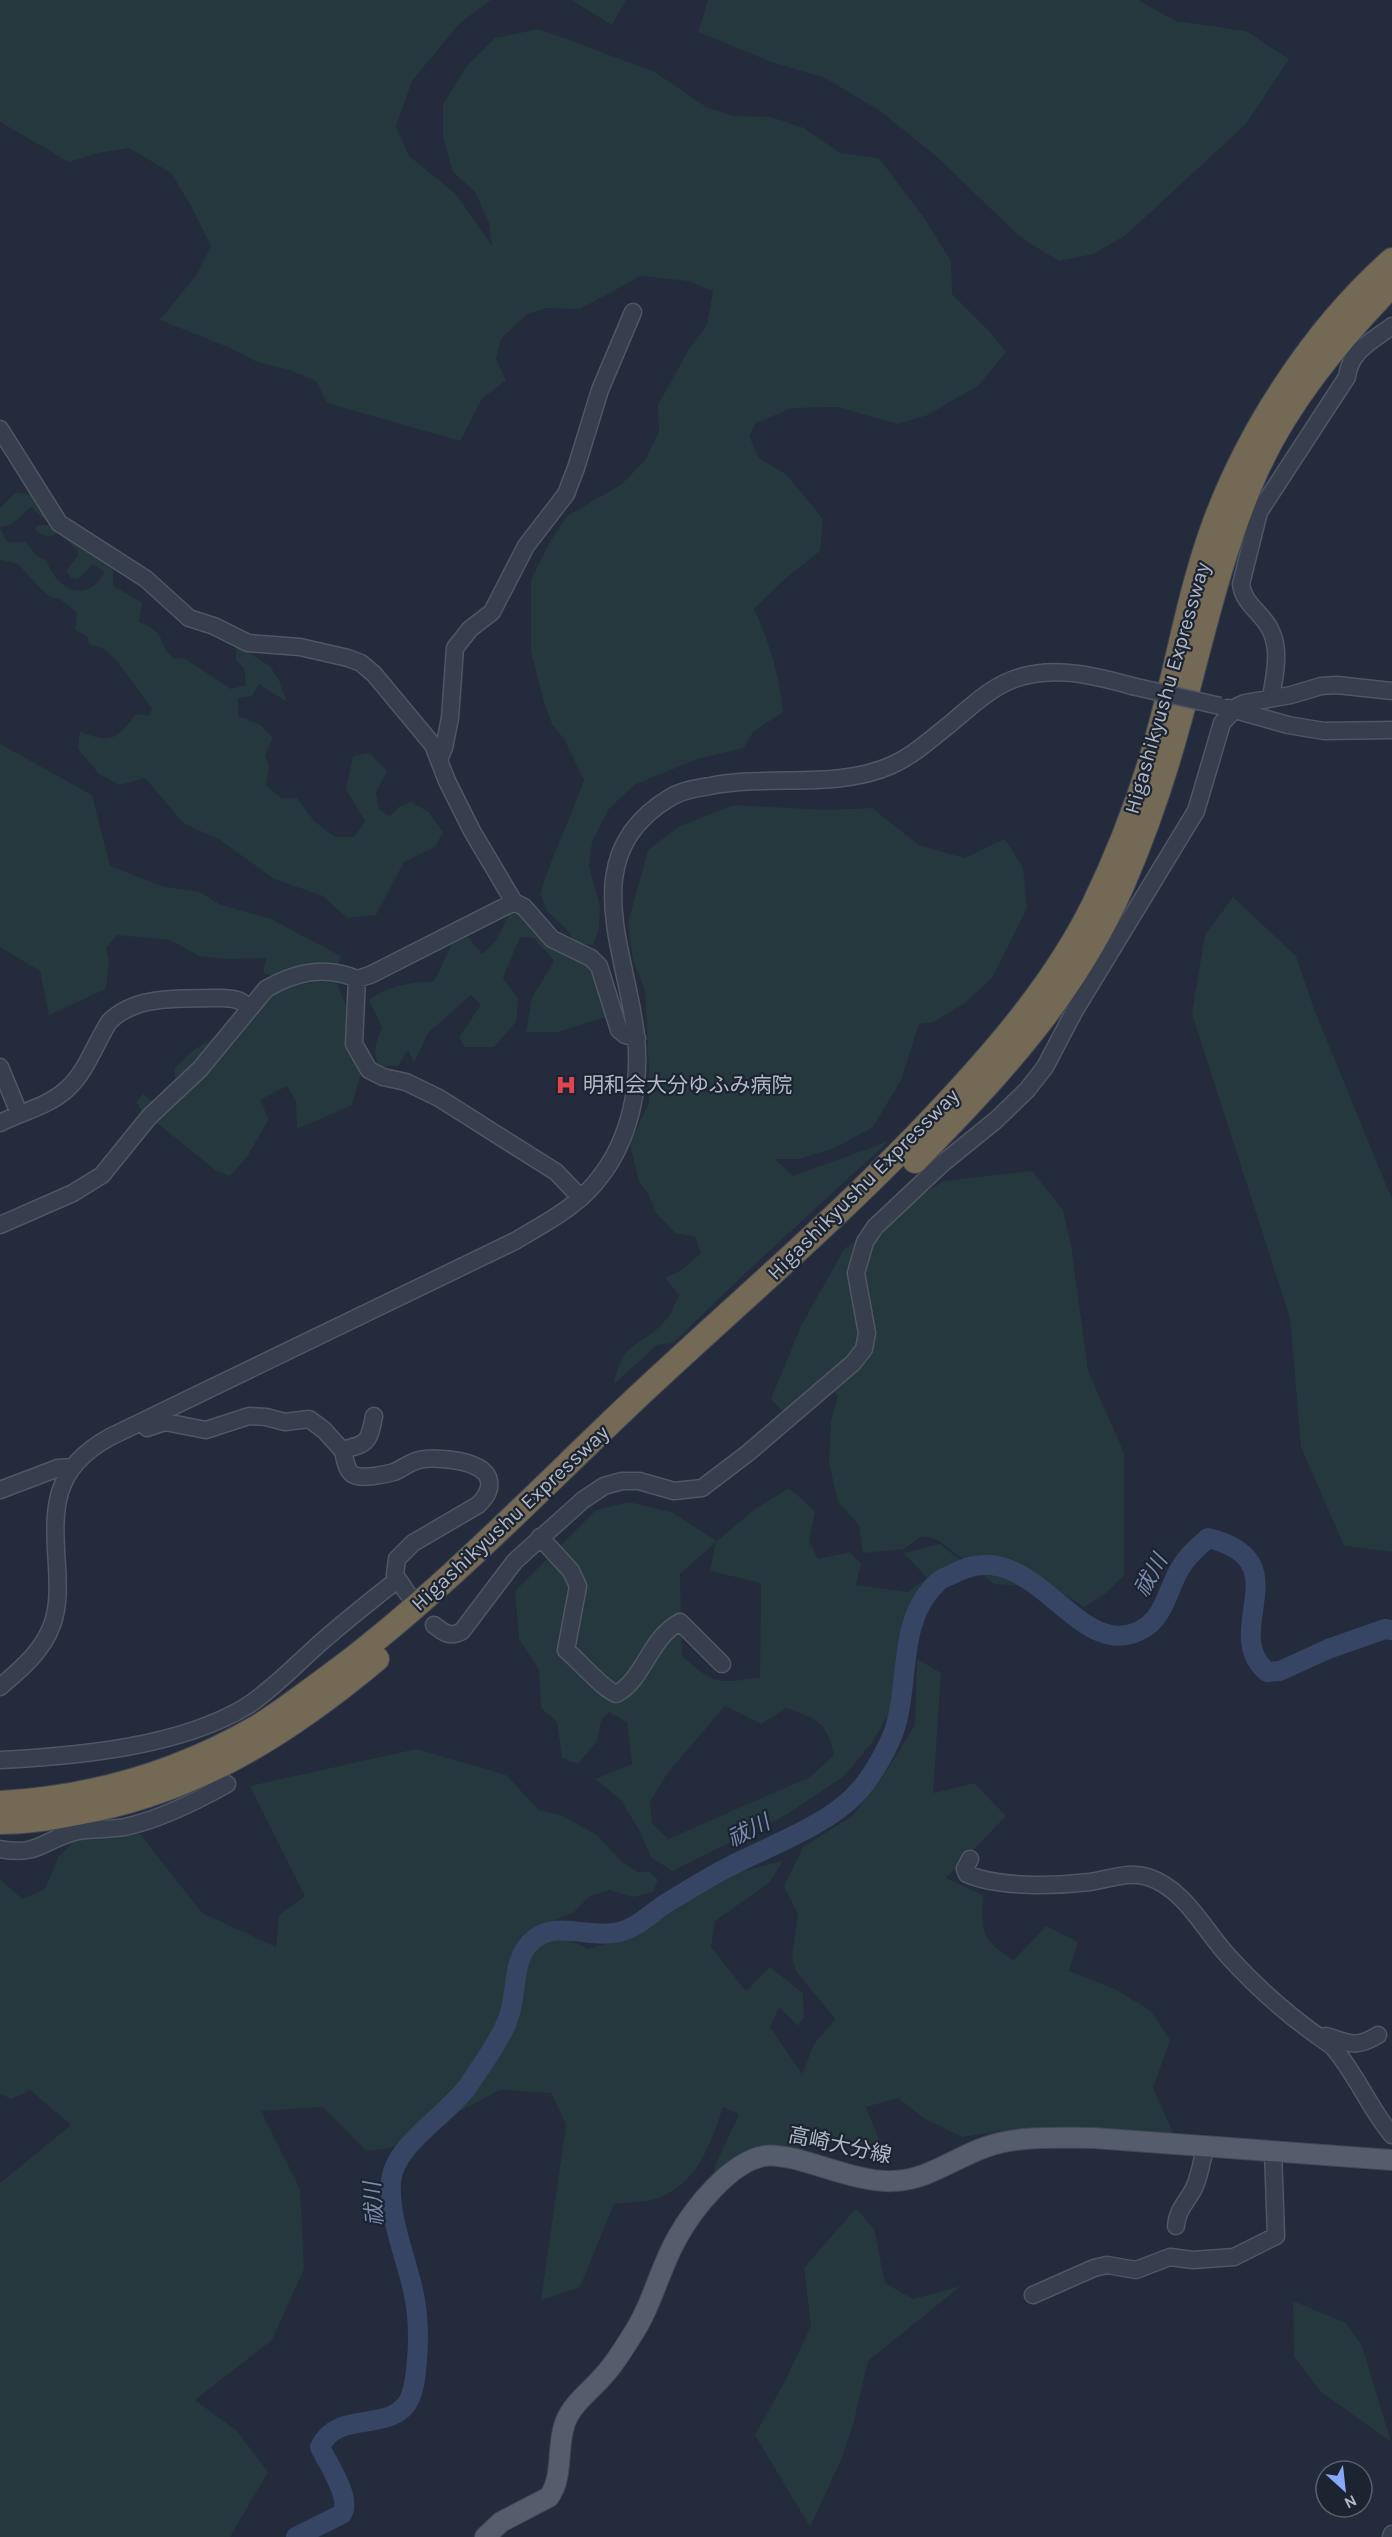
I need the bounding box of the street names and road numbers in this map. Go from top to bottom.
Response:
street label: Higashikyushu Expressway [1120,559,1215,817]
street label: Higashikyushu Expressway [762,1083,964,1285]
street label: Higashikyushu Expressway [406,1420,614,1616]
street label: 高崎大分線 [786,2122,894,2168]

